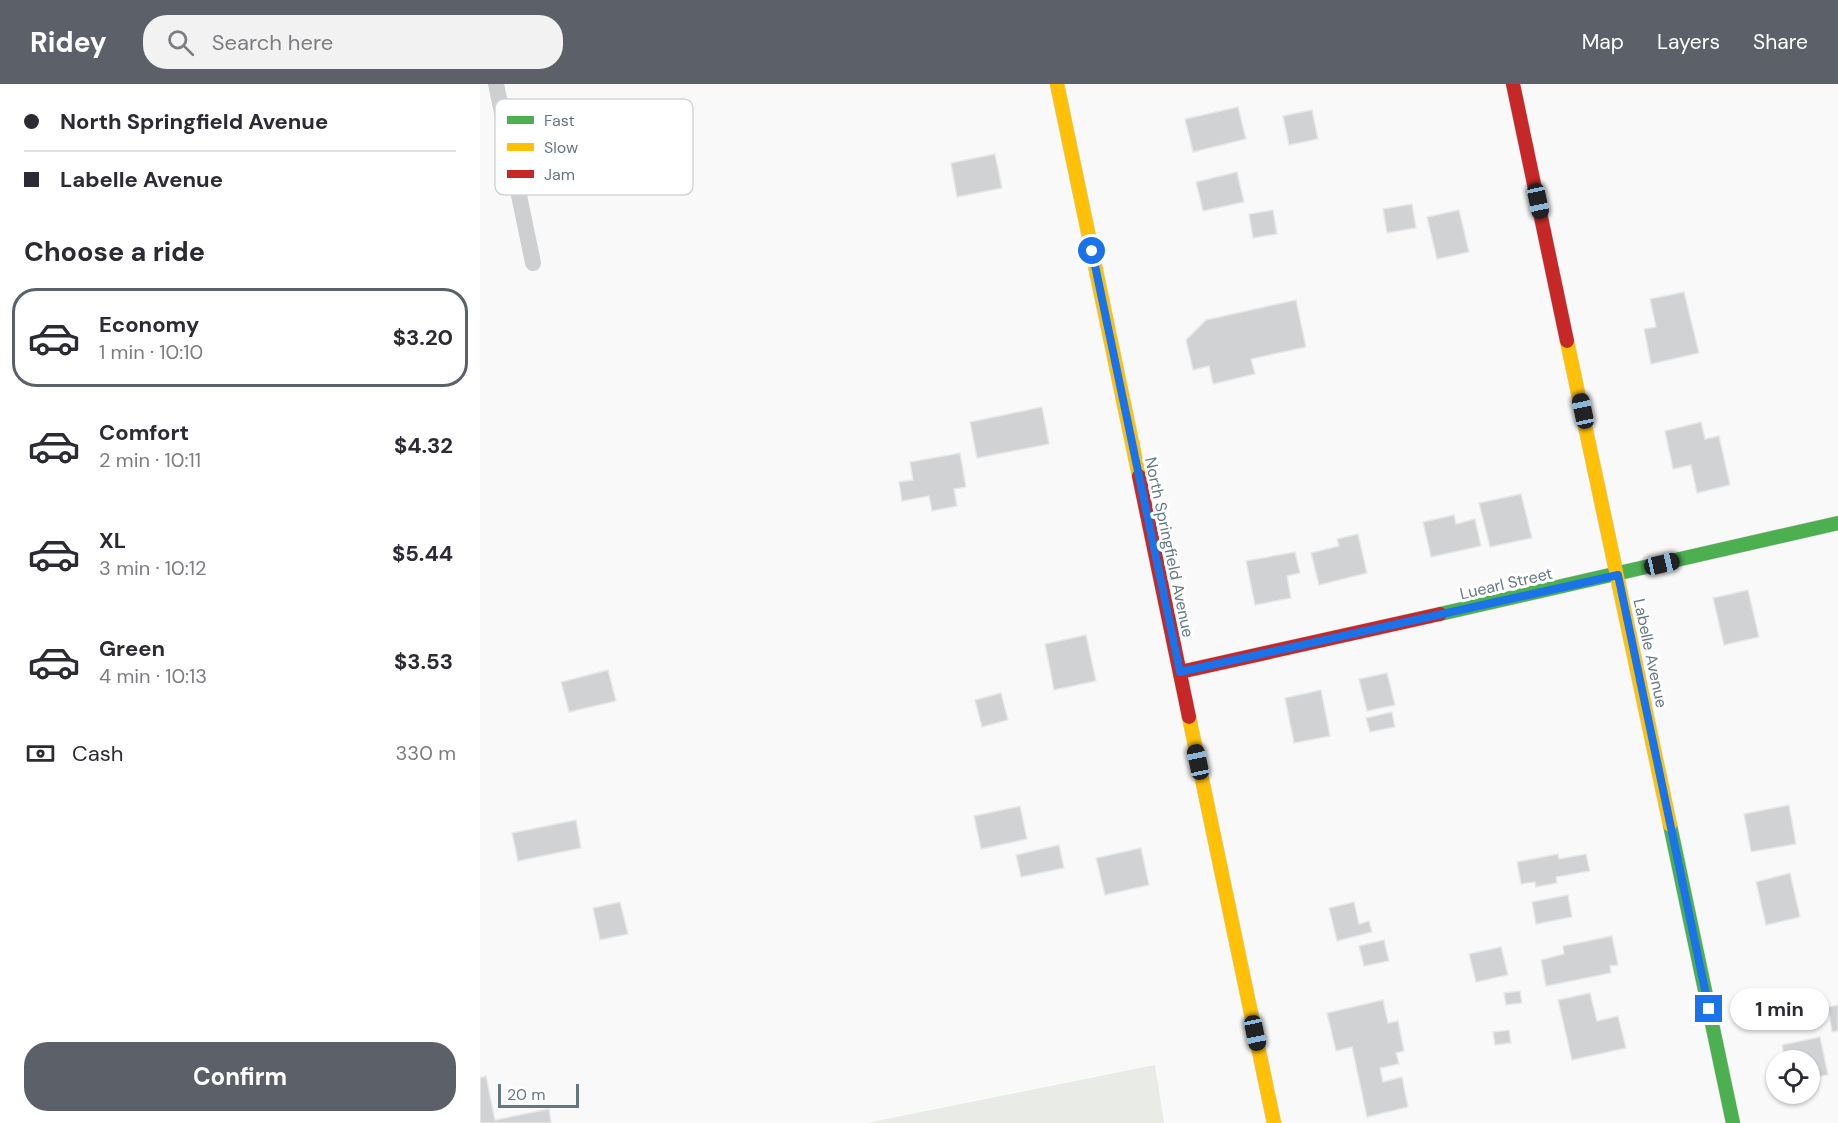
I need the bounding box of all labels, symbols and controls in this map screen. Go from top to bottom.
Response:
search box [143,15,563,69]
text: Ridey [30,24,107,61]
icon: search [164,26,197,59]
text: Search here [212,28,333,57]
text: Map [1582,28,1624,56]
text: Layers [1657,28,1720,56]
text: Share [1753,28,1808,56]
legend [495,99,693,195]
text: North Springfield Avenue [60,107,328,136]
text: Fast [544,110,575,131]
text: Slow [544,137,578,158]
text: Jam [544,164,575,185]
text: Labelle Avenue [60,165,223,194]
car [1525,182,1551,220]
text: Choose a ride [24,234,205,269]
route start [1078,237,1105,264]
text: Economy [99,310,199,339]
icon: car [27,311,81,365]
text: $3.20 [393,323,453,352]
text: 1 min · 10:10 [99,339,203,365]
car [1570,392,1596,430]
text: Comfort [99,418,189,447]
icon: car [27,419,81,473]
text: $4.32 [394,431,453,460]
text: 2 min · 10:11 [99,447,201,473]
street label: North Springfield Avenue [1140,455,1199,639]
text: XL [99,526,126,555]
icon: car [27,527,81,581]
text: $5.44 [392,539,453,568]
car [1642,551,1682,577]
text: 3 min · 10:12 [99,555,207,581]
street label: Luearl Street [1458,563,1555,604]
street label: Labelle Avenue [1629,597,1672,710]
text: Green [99,634,165,663]
icon: car [27,635,81,689]
text: $3.53 [394,647,453,676]
text: 4 min · 10:13 [99,663,207,689]
icon: cash [24,737,57,770]
text: Cash [72,739,123,768]
text: 330 m [396,740,456,766]
car [1185,743,1211,781]
callout: 1 min [1730,988,1829,1030]
route end [1695,995,1722,1022]
text: 1 min [1755,996,1804,1022]
car [1242,1014,1268,1052]
button: Confirm [24,1042,456,1111]
map controls [1766,1050,1820,1104]
button: locate [1766,1050,1820,1104]
scale bar [498,1081,579,1108]
text: 20 m [507,1084,546,1105]

